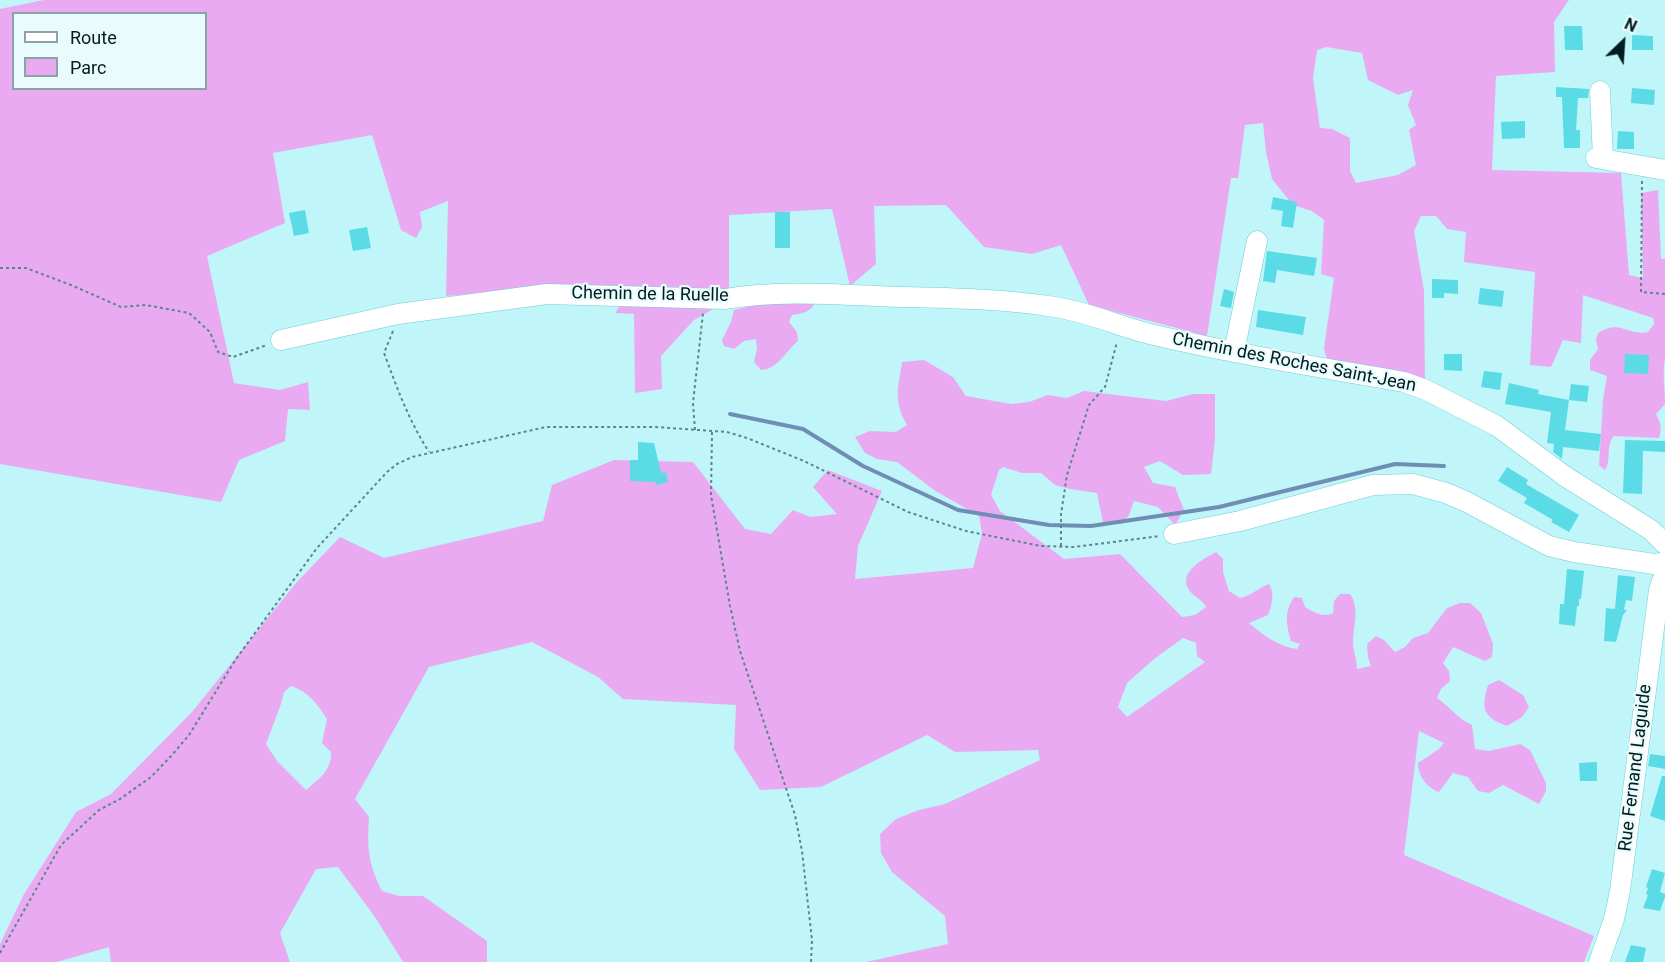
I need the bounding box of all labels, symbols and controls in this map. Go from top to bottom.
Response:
legend [12,12,207,90]
north arrow [1593,12,1653,72]
text: N [1622,14,1640,36]
text: Route [70,27,117,48]
text: Parc [70,57,106,78]
street label: Chemin de la Ruelle [571,283,729,307]
street label: Chemin des Roches Saint-Jean [1170,329,1418,397]
street label: Rue Fernand Laguide [1615,683,1657,853]

